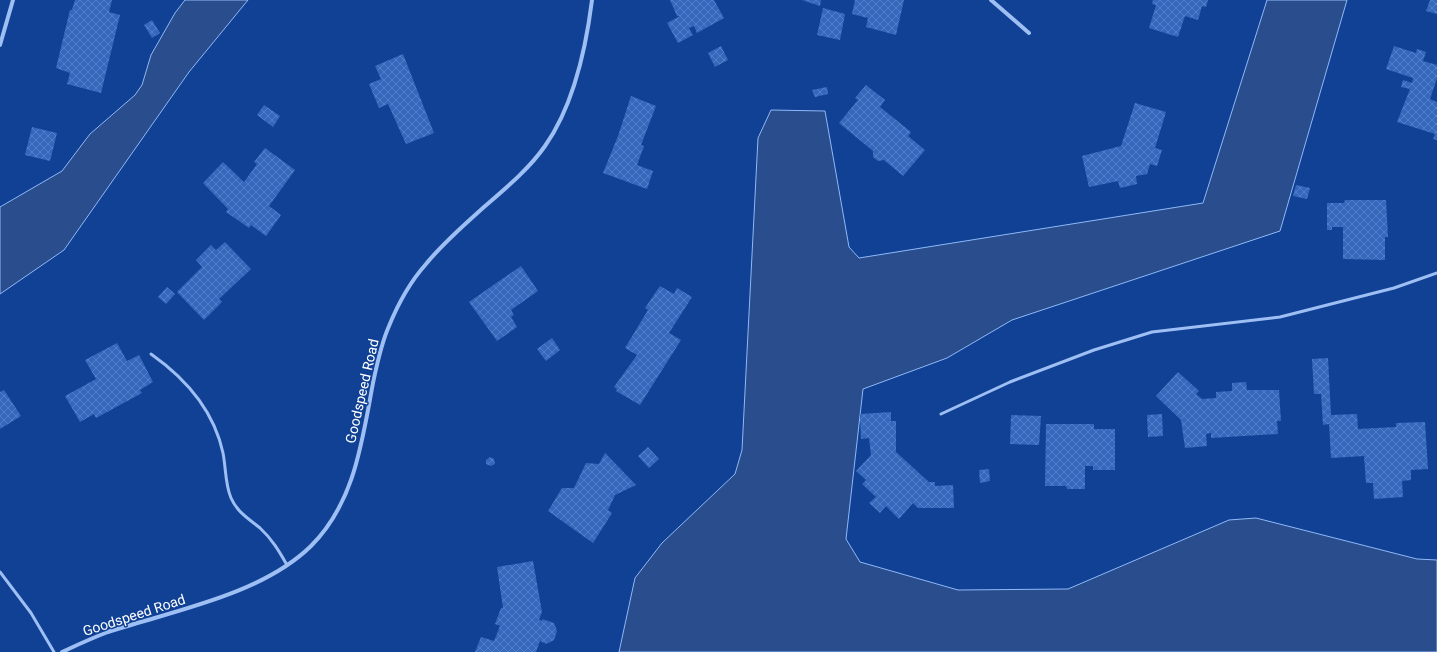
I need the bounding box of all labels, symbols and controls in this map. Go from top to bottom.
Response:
street label: Goodspeed Road [342,337,382,445]
street label: Goodspeed Road [81,591,187,639]

